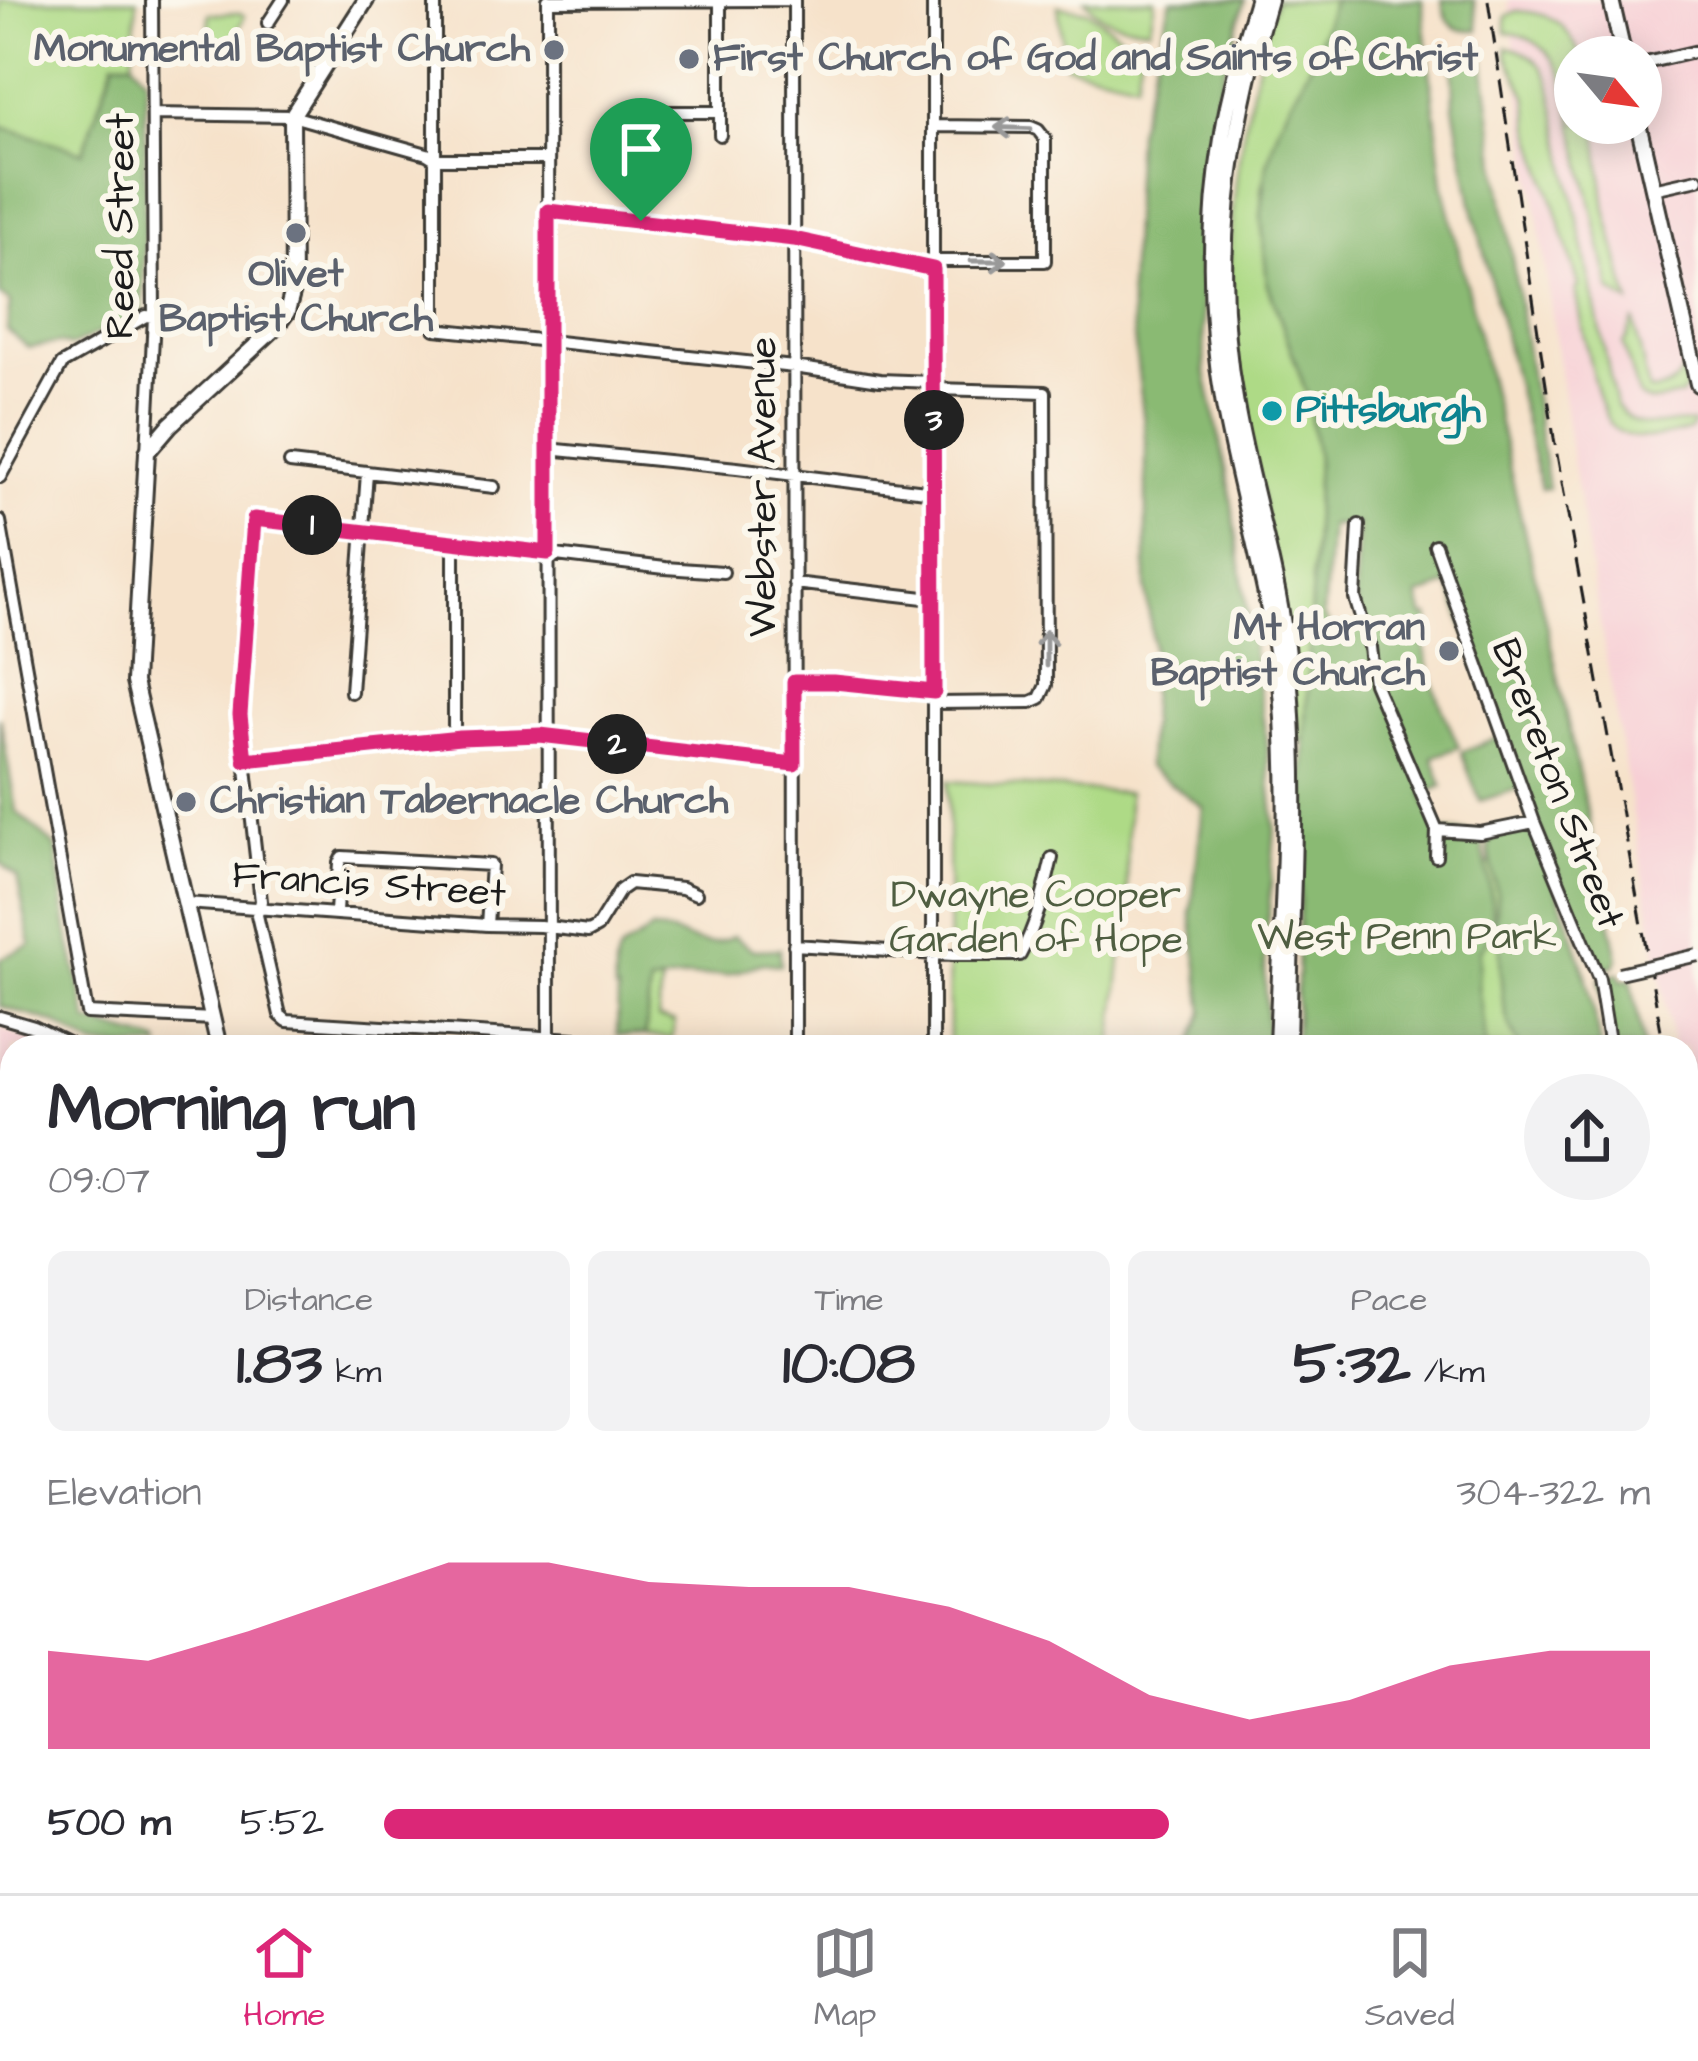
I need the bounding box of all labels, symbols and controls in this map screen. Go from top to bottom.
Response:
place label: Monumental Baptist Church [34,23,531,77]
place label: First Church of God and Saints of Christ [713,32,1478,86]
north arrow [1554,36,1662,144]
map controls [1554,36,1662,144]
marker: Monumental Baptist Church [541,37,567,63]
marker: First Church of God and Saints of Christ [676,46,702,72]
pin [590,98,692,221]
street label: Reed Street [95,113,149,339]
icon: arrive [608,116,674,182]
one-way arrow [994,116,1033,139]
marker: Olivet Baptist Church [283,220,309,246]
place label: Olivet Baptist Church [159,248,434,347]
one-way arrow [969,250,1008,272]
street label: Webster Avenue [737,337,791,637]
place label: Pittsburgh [1296,384,1481,439]
pin: 3 [904,390,964,450]
text: 3 [926,397,942,443]
marker: Pittsburgh [1259,398,1285,424]
pin: 1 [282,495,342,555]
text: 1 [310,502,314,548]
place label: Mt Horran Baptist Church [1151,602,1426,701]
one-way arrow [1035,629,1057,668]
street label: Brereton Street [1477,631,1637,937]
marker: Mt Horran Baptist Church [1436,638,1462,664]
pin: 2 [587,714,647,774]
text: 2 [608,721,626,767]
place label: Christian Tabernacle Church [210,775,729,829]
marker: Christian Tabernacle Church [173,789,199,815]
street label: Francis Street [230,849,508,922]
park label: Dwayne Cooper Garden of Hope [889,869,1183,968]
park label: West Penn Park [1257,911,1557,965]
text: Morning run [48,1064,416,1156]
button: share [1524,1074,1650,1200]
text: 09:07 [48,1155,150,1209]
text: Distance [245,1277,373,1323]
text: Time [814,1277,884,1323]
text: Pace [1351,1277,1427,1323]
text: 1.83 [237,1323,322,1406]
text: 10:08 [783,1323,915,1406]
text: 5:32 [1293,1323,1411,1406]
text: km [322,1349,381,1395]
text: /km [1411,1349,1485,1395]
text: Elevation [48,1467,202,1521]
text: 304–322 m [1456,1467,1650,1521]
text: 500 m [48,1797,171,1851]
text: 5:52 [240,1797,324,1851]
tab: Home [243,1920,325,2038]
tab: Map [812,1920,878,2038]
tab: Saved [1365,1920,1455,2038]

